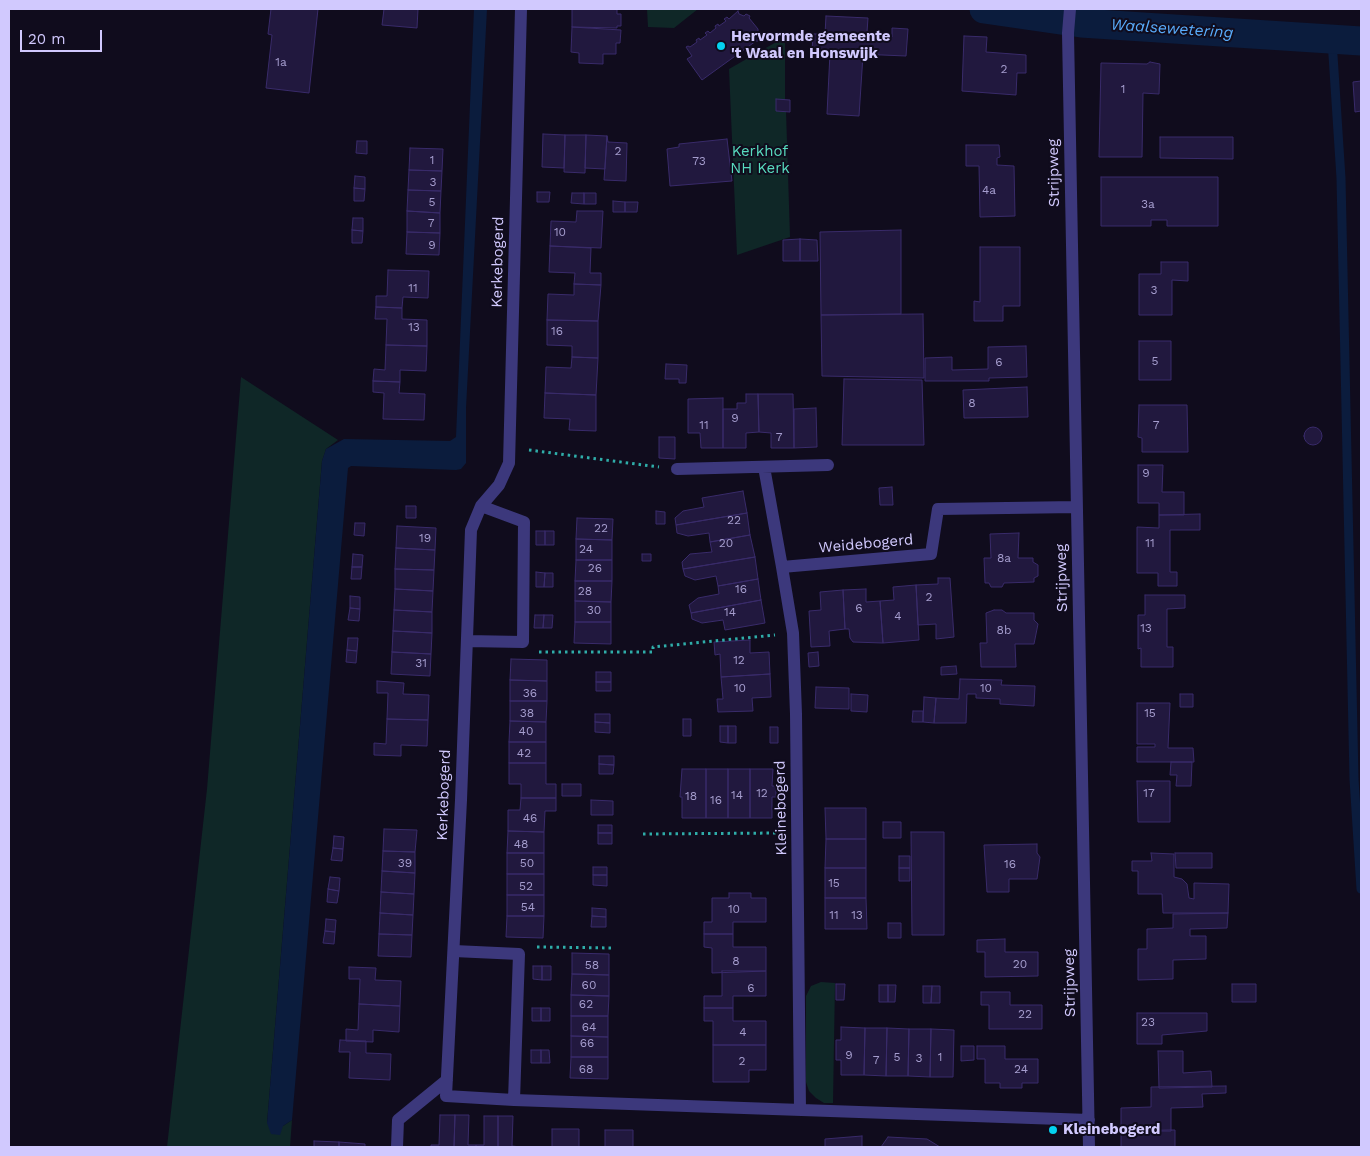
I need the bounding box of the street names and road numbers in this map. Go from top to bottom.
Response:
street label: Strijpweg [1044,139,1064,207]
street label: Kerkebogerd [488,216,508,308]
street label: Weidebogerd [818,531,914,557]
street label: Strijpweg [1052,544,1072,612]
street label: Kerkebogerd [433,749,455,841]
street label: Kleinebogerd [771,760,791,856]
street label: Strijpweg [1060,949,1080,1017]

